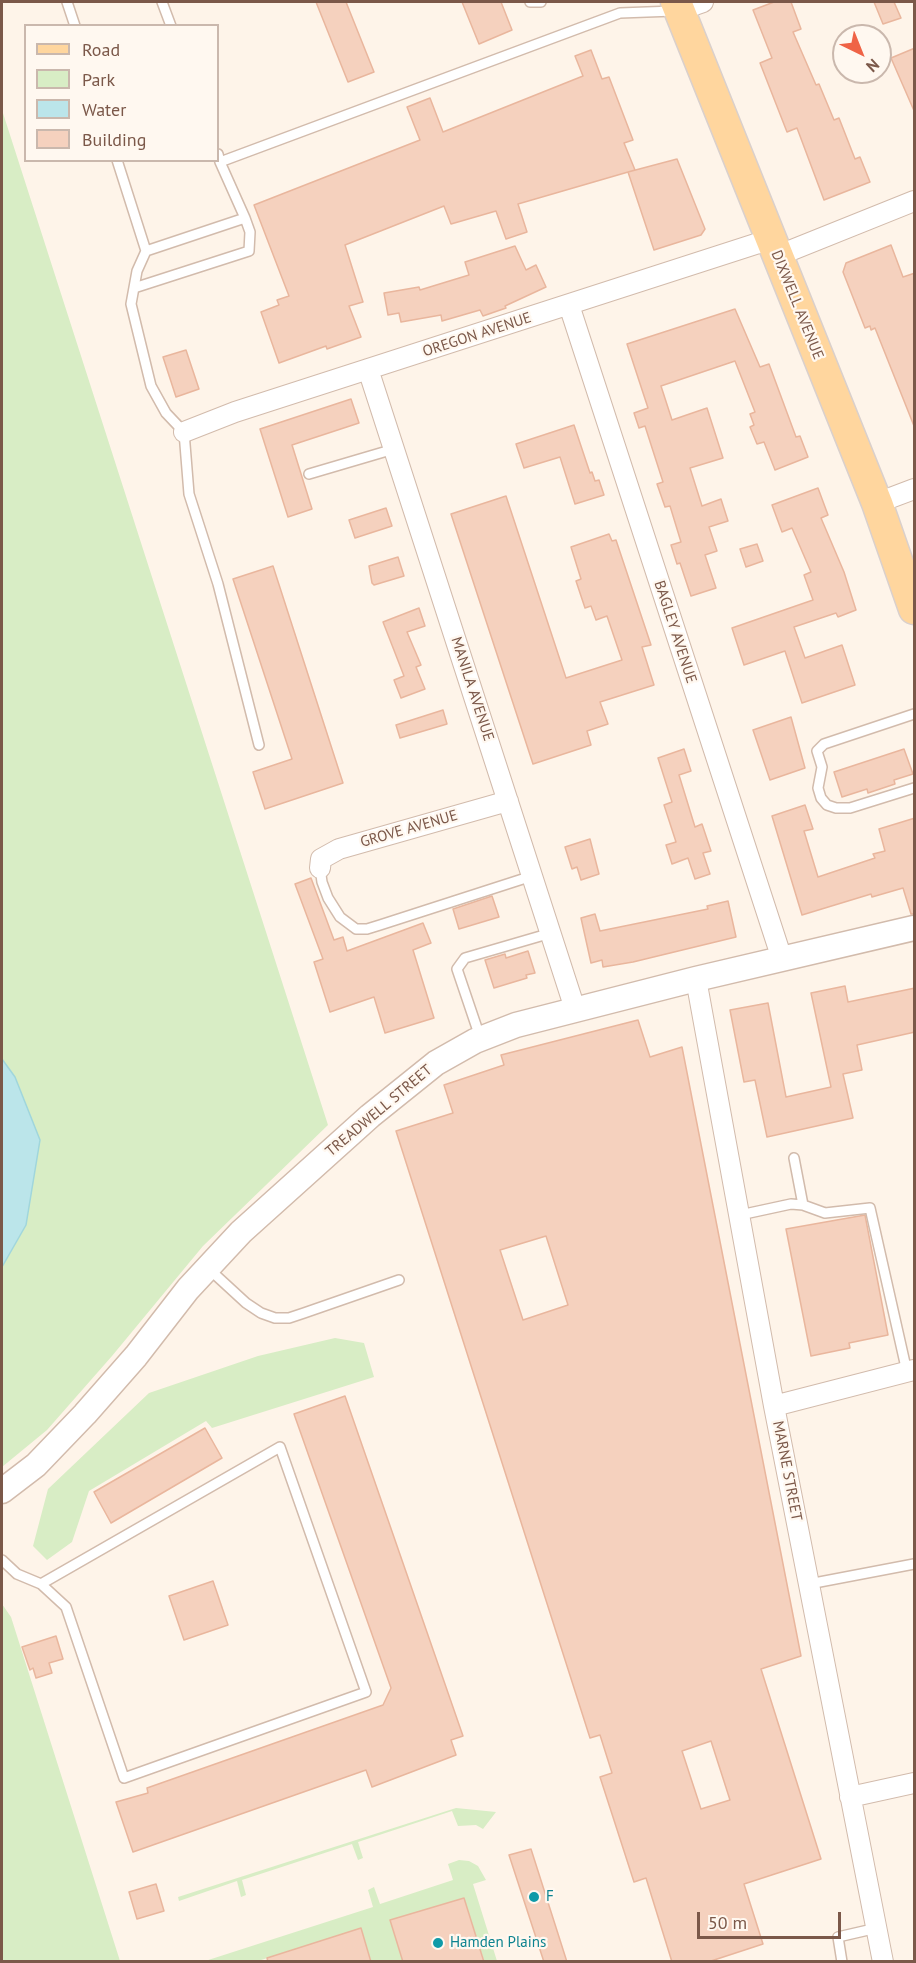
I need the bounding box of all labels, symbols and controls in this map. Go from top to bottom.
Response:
legend [24,24,219,162]
north arrow [832,24,892,84]
text: Road [82,38,120,61]
text: N [862,55,884,77]
text: Park [82,68,115,91]
text: Water [82,98,126,121]
text: Building [82,128,146,151]
street label: DIXWELL AVENUE [767,248,827,362]
street label: OREGON AVENUE [420,309,534,361]
street label: BAGLEY AVENUE [650,578,700,686]
street label: MANILA AVENUE [447,635,497,743]
street label: GROVE AVENUE [358,807,460,851]
street label: TREADWELL STREET [322,1061,436,1161]
street label: MARNE STREET [768,1420,806,1522]
place label: F [546,1888,554,1906]
marker: F [527,1890,541,1904]
scale bar [700,1900,844,1938]
text: 50 m [708,1911,747,1934]
place label: Hamden Plains [450,1934,546,1952]
marker: Hamden Plains [431,1936,445,1950]

